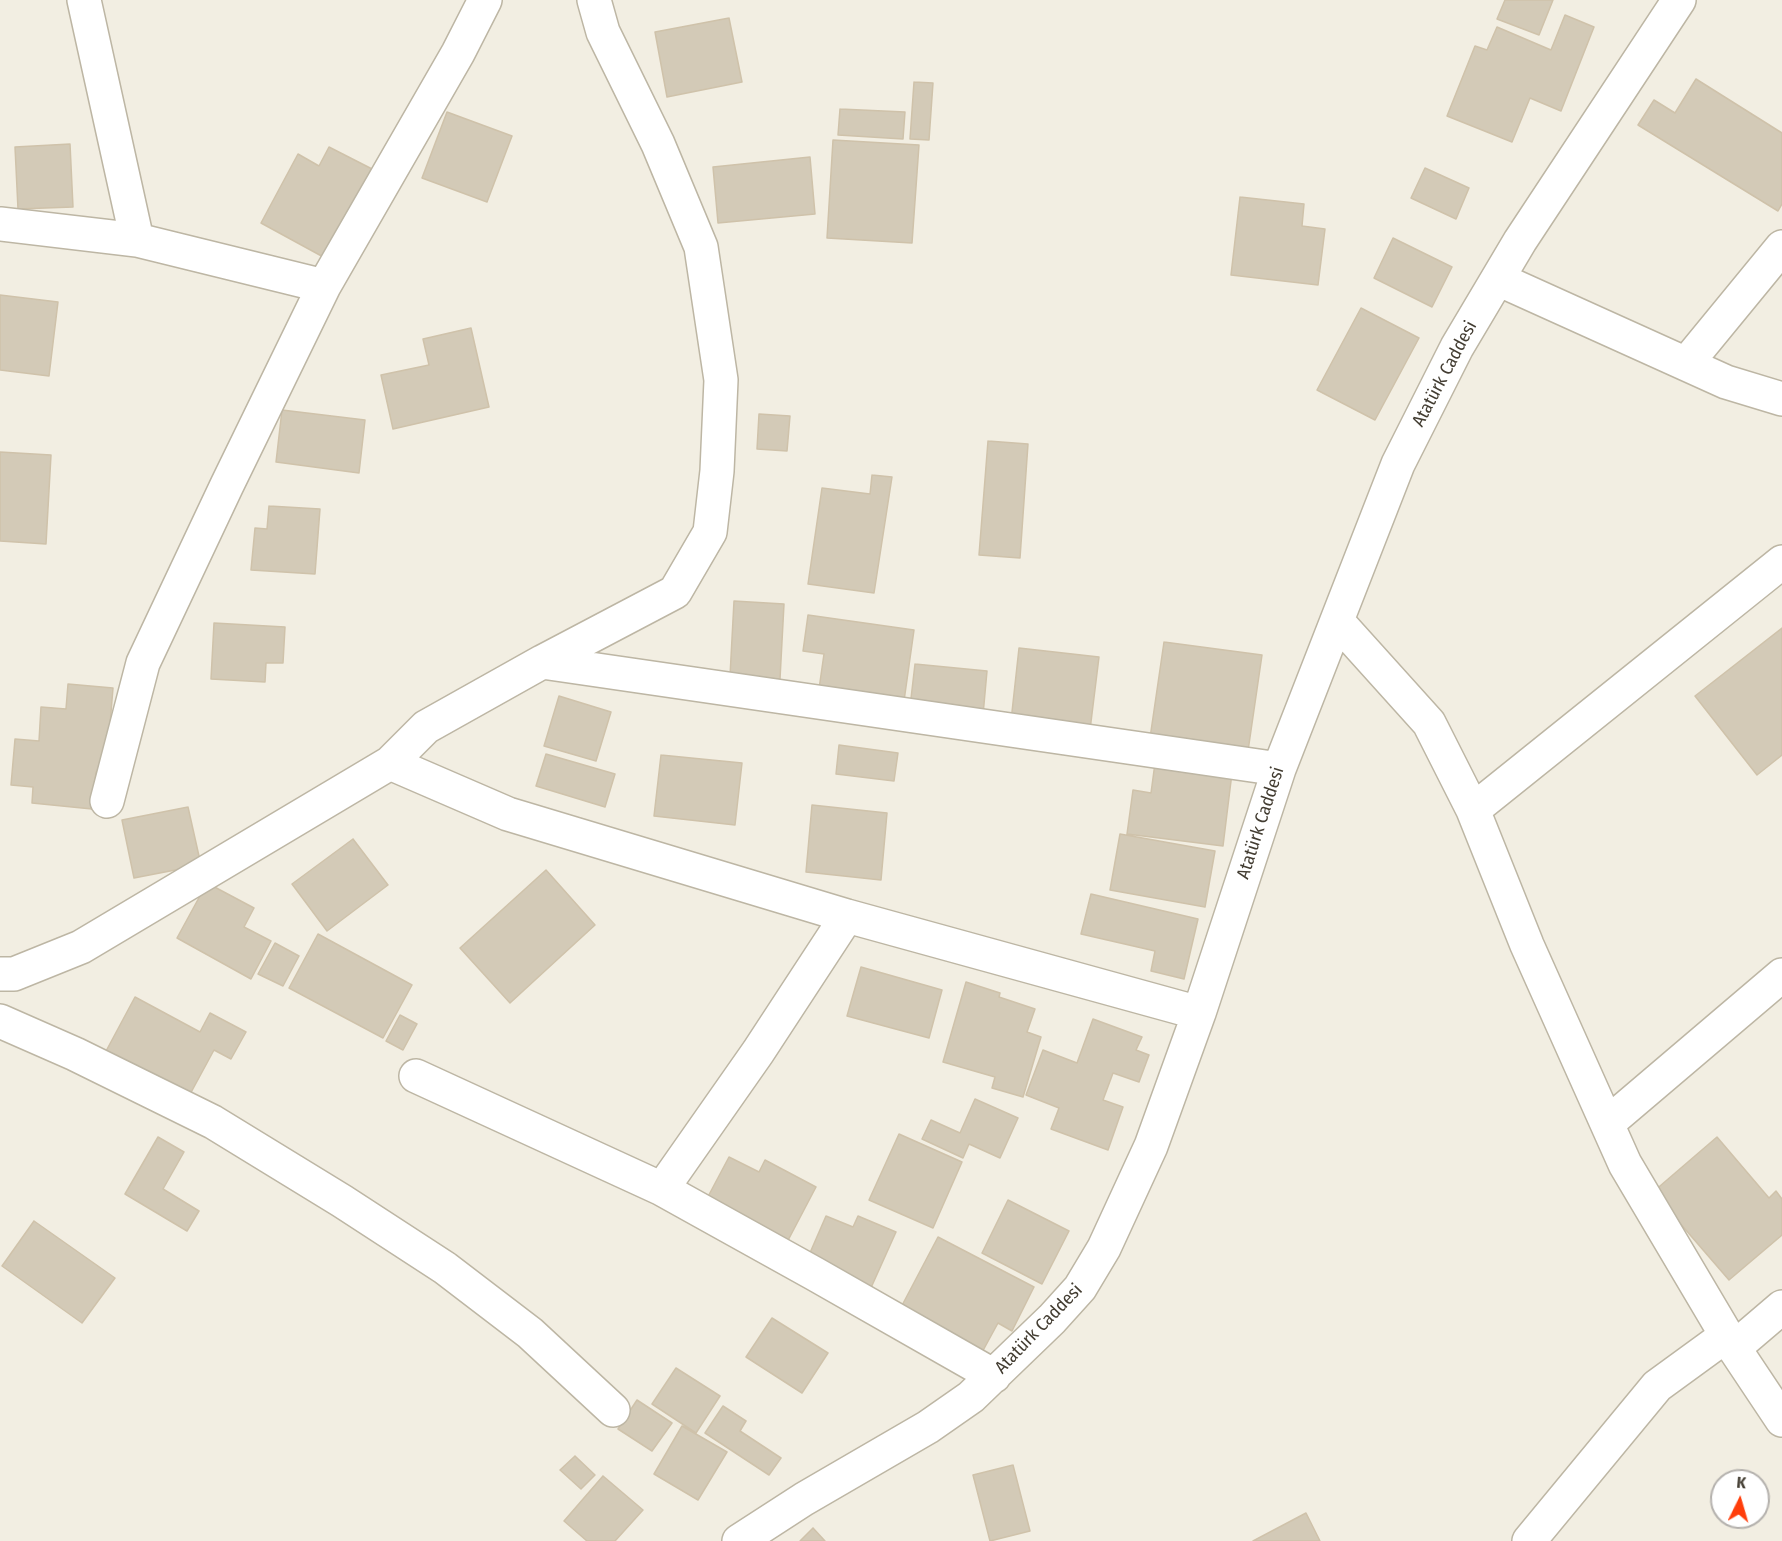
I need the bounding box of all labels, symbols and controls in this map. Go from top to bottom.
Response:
street label: Atatürk Caddesi [1408,318,1482,430]
street label: Atatürk Caddesi [1233,764,1289,882]
street label: Atatürk Caddesi [991,1280,1087,1378]
north arrow [1710,1469,1770,1529]
text: K [1736,1473,1747,1492]

